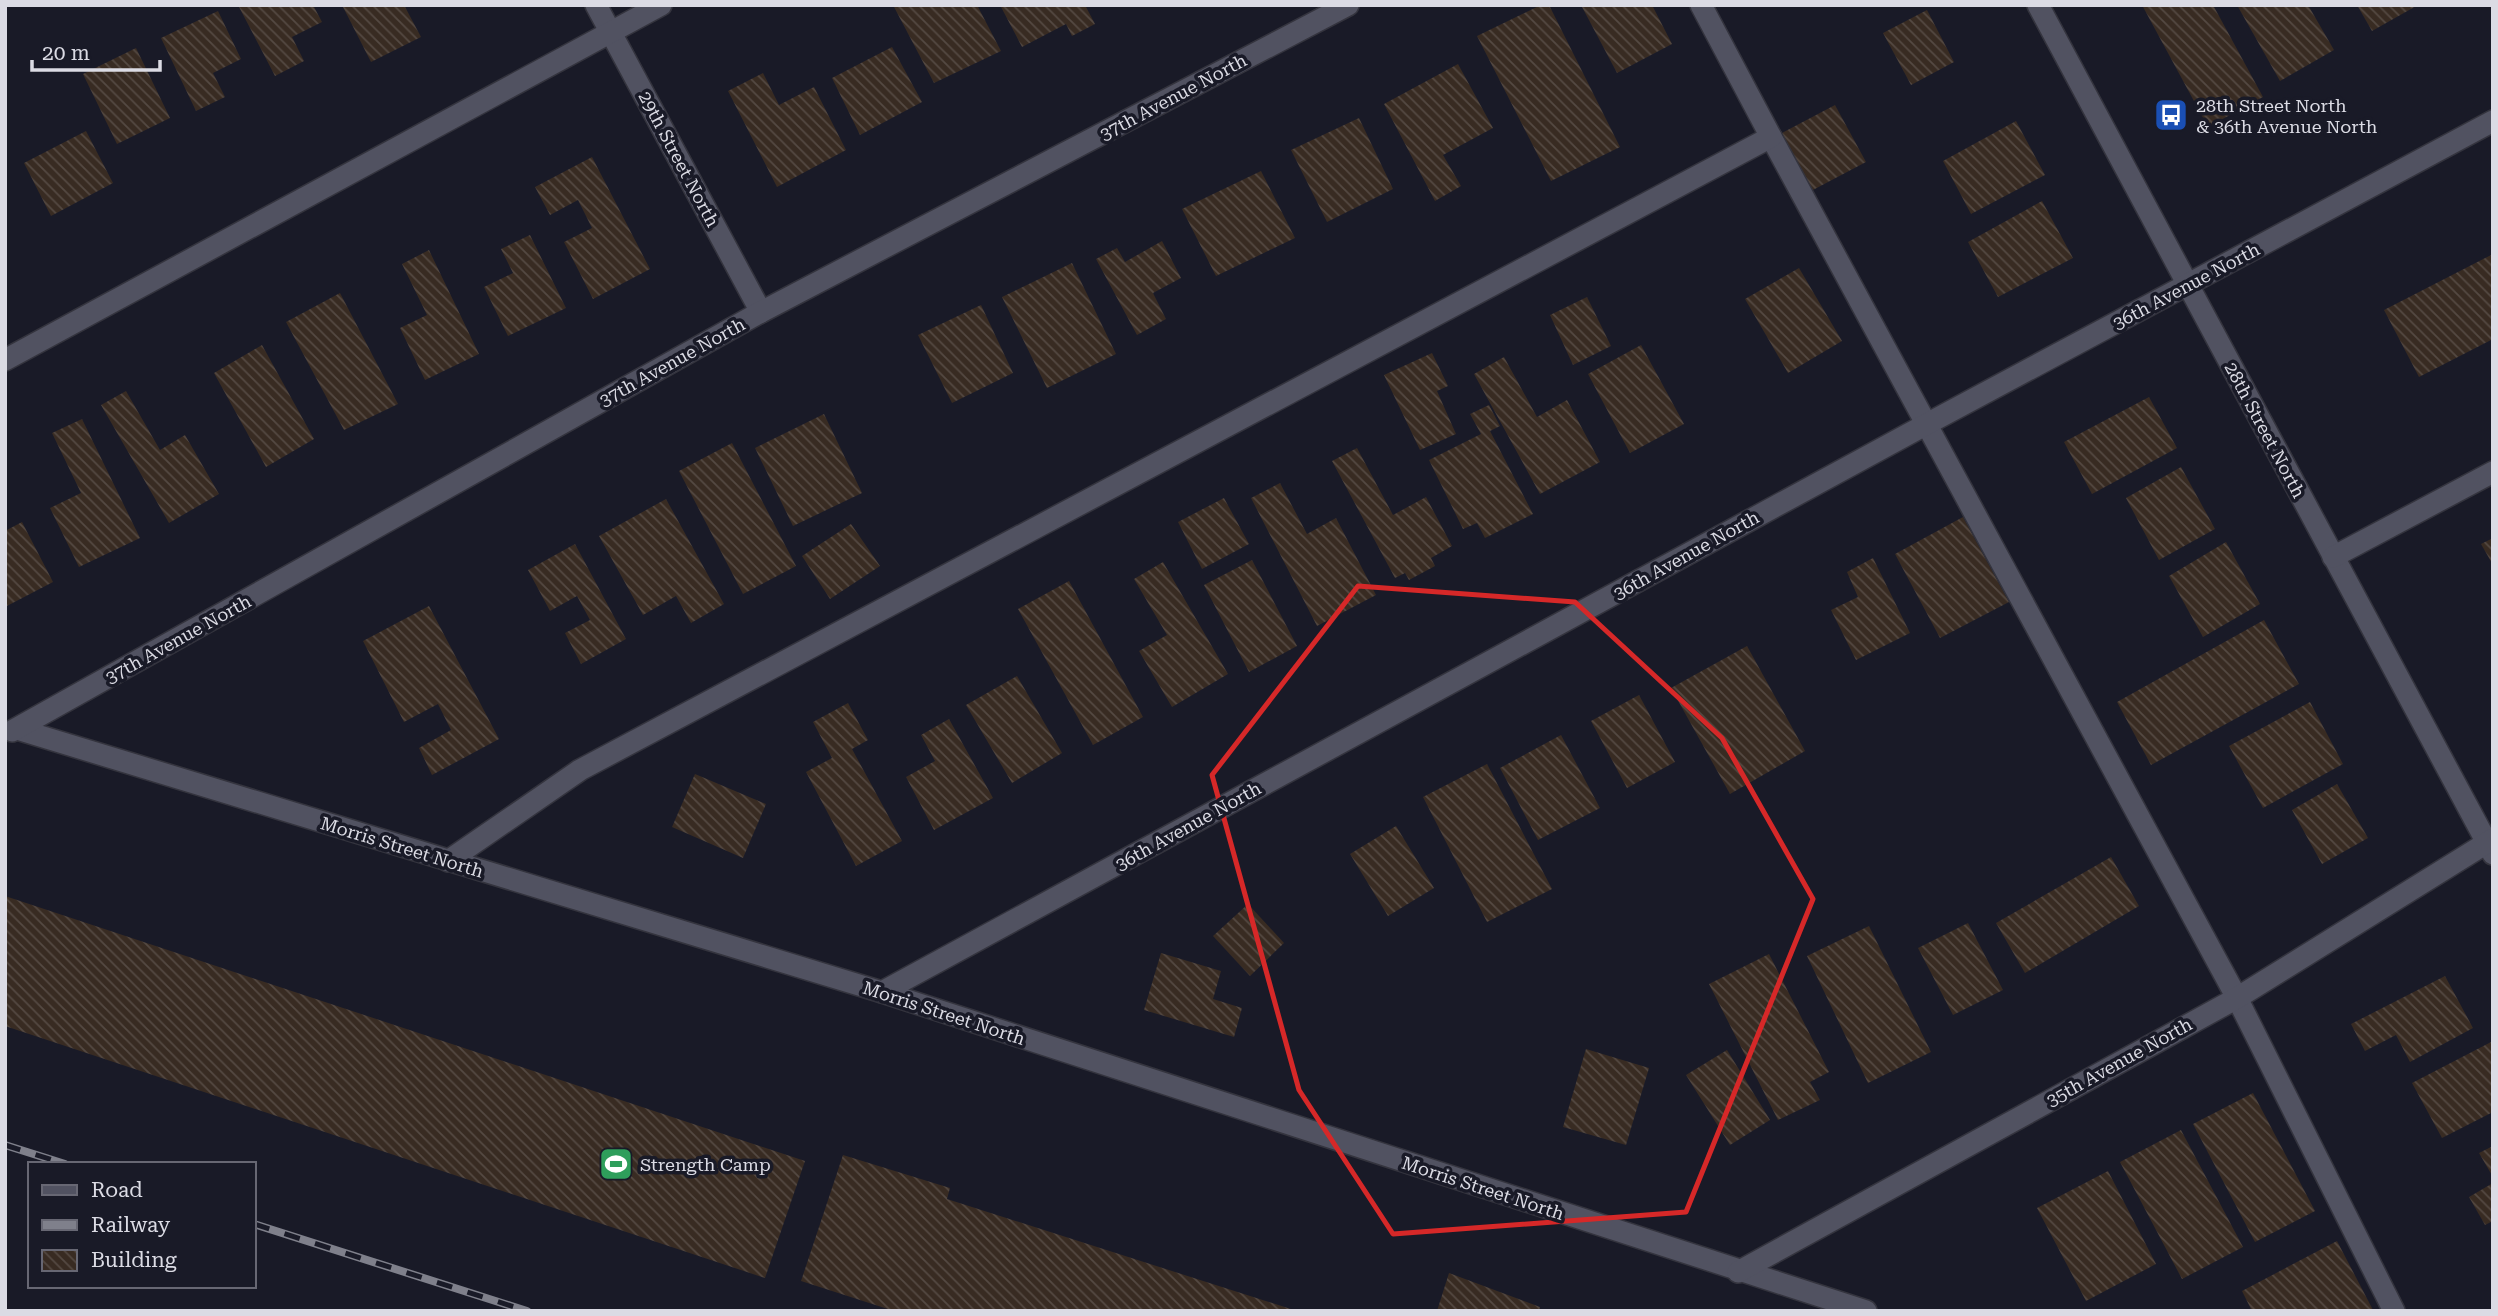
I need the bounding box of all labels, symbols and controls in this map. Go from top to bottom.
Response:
scale bar [32,28,159,72]
text: 20 m [42,41,90,65]
street label: 37th Avenue North [1096,49,1250,145]
street label: 29th Street North [634,88,724,231]
place label: 28th Street North & 36th Avenue North [2196,95,2378,137]
bus stop icon: 28th Street North & 36th Avenue North [2152,96,2190,134]
street label: 36th Avenue North [2109,238,2263,334]
street label: 37th Avenue North [595,313,749,411]
street label: 28th Street North [2220,359,2310,502]
street label: 36th Avenue North [1609,506,1763,604]
street label: 37th Avenue North [101,590,255,688]
street label: 36th Avenue North [1111,777,1265,875]
street label: Morris Street North [318,812,486,882]
street label: Morris Street North [860,977,1028,1049]
street label: 35th Avenue North [2042,1013,2196,1111]
sports icon: Strength Camp [597,1145,635,1183]
street label: Morris Street North [1399,1152,1567,1224]
place label: Strength Camp [640,1154,771,1175]
legend [28,1162,256,1288]
text: Road [91,1178,143,1202]
text: Railway [91,1213,171,1237]
text: Building [91,1248,177,1272]

